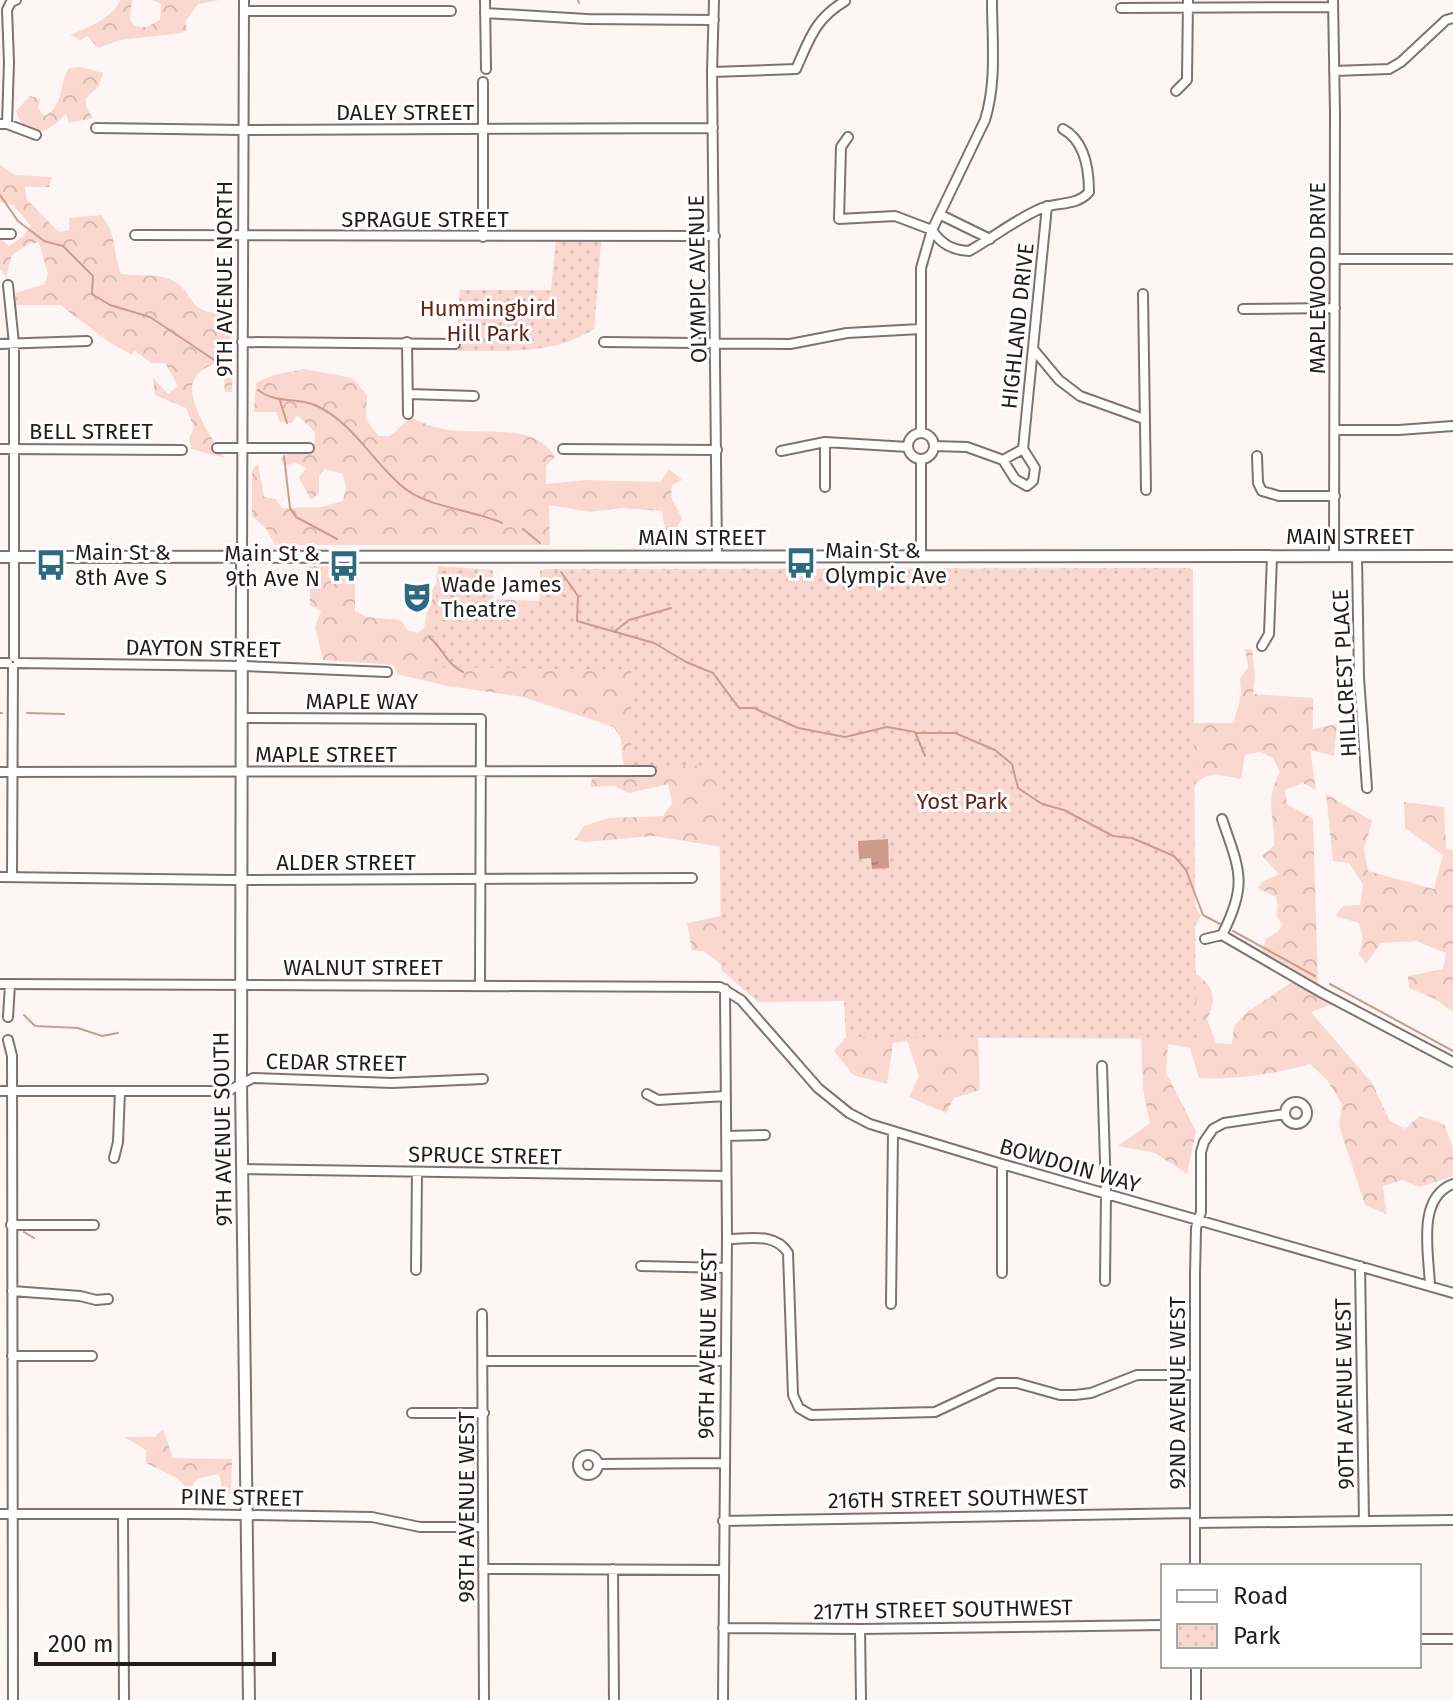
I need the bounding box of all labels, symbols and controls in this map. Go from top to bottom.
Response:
street label: DALEY STREET [336,99,475,126]
street label: 9TH AVENUE NORTH [211,181,238,377]
street label: MAPLEWOOD DRIVE [1304,182,1331,374]
street label: OLYMPIC AVENUE [683,195,712,363]
street label: SPRAGUE STREET [341,206,509,233]
street label: HIGHLAND DRIVE [995,242,1040,410]
park label: Hummingbird Hill Park [420,295,556,347]
street label: BELL STREET [29,418,154,445]
street label: MAIN STREET [1286,523,1415,550]
street label: MAIN STREET [638,524,767,551]
place label: Main St & Olympic Ave [825,537,947,589]
place label: Main St & 8th Ave S [75,539,171,591]
place label: Main St & 9th Ave N [224,540,320,592]
bus stop icon: Main St & Olympic Ave [784,546,818,580]
bus stop icon: Main St & 8th Ave S [34,548,68,582]
bus stop icon: Main St & 9th Ave N [327,549,361,583]
place label: Wade James Theatre [441,571,561,623]
theatre icon: Wade James Theatre [400,580,434,614]
street label: HILLCREST PLACE [1327,588,1362,758]
street label: DAYTON STREET [125,634,282,663]
street label: MAPLE WAY [306,688,418,715]
street label: MAPLE STREET [255,741,398,768]
park label: Yost Park [917,788,1008,815]
street label: ALDER STREET [276,849,416,876]
street label: WALNUT STREET [283,954,443,981]
street label: 9TH AVENUE SOUTH [207,1031,238,1227]
street label: CEDAR STREET [265,1048,407,1077]
street label: BOWDOIN WAY [996,1132,1143,1198]
street label: SPRUCE STREET [408,1141,563,1170]
street label: 96TH AVENUE WEST [692,1248,723,1439]
street label: 92ND AVENUE WEST [1164,1296,1191,1490]
street label: 90TH AVENUE WEST [1329,1297,1360,1490]
street label: 98TH AVENUE WEST [453,1411,480,1603]
street label: PINE STREET [180,1483,304,1512]
street label: 216TH STREET SOUTHWEST [828,1483,1089,1514]
legend [1161,1564,1421,1668]
text: Road [1233,1582,1288,1610]
street label: 217TH STREET SOUTHWEST [813,1594,1074,1625]
scale bar [36,1616,274,1666]
text: Park [1233,1622,1281,1650]
text: 200 m [48,1630,114,1658]

